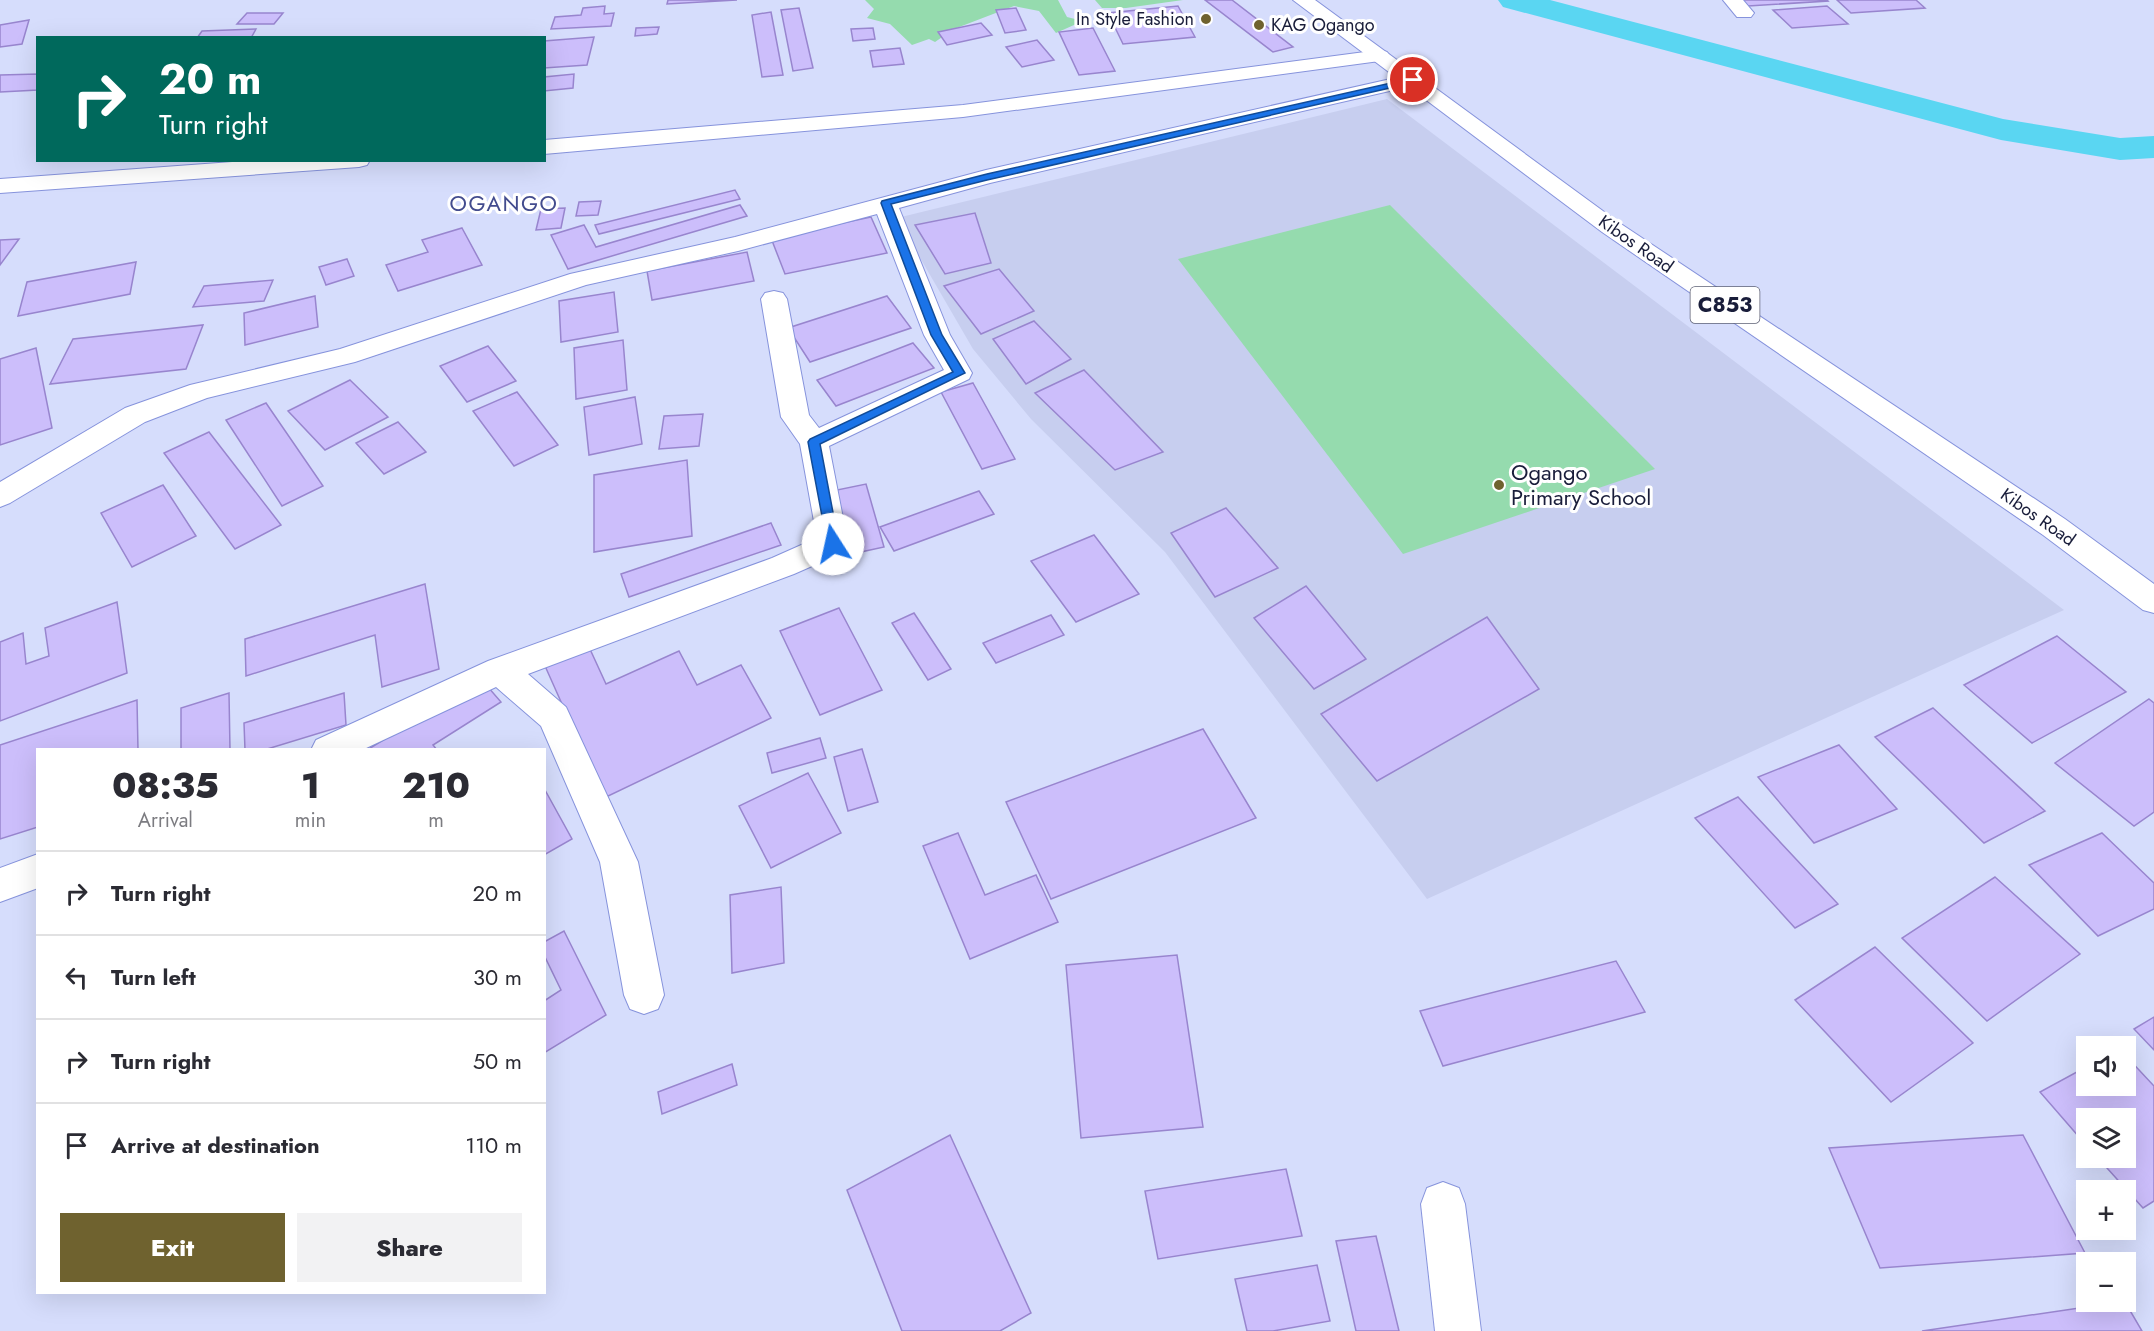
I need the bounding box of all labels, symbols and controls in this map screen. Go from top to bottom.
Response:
place label: In Style Fashion [1076,6,1194,32]
marker: In Style Fashion [1199,12,1213,26]
place label: KAG Ogango [1271,12,1375,38]
marker: KAG Ogango [1252,18,1266,32]
text: 20 m [159,49,261,110]
pin [1387,54,1438,105]
icon: right [60,60,138,138]
icon: arrive [1396,63,1429,96]
text: Turn right [159,105,267,144]
district label: OGANGO [450,187,558,219]
street label: Kibos Road [1593,209,1679,279]
road number: C853 [1690,287,1760,323]
place label: Ogango Primary School [1511,456,1651,513]
marker: Ogango Primary School [1492,478,1506,492]
street label: Kibos Road [1995,482,2081,552]
position arrow [801,512,865,576]
text: 08:35 [112,759,219,811]
text: 1 [301,759,320,811]
text: 210 [402,759,470,811]
text: Arrival [138,806,193,835]
text: min [295,806,326,835]
text: m [428,806,444,835]
icon: right [60,877,93,910]
text: Turn right [111,877,211,909]
text: 20 m [473,877,522,909]
icon: left [60,961,93,994]
text: Turn left [111,961,196,993]
text: 30 m [473,961,522,993]
map controls [2076,1036,2136,1312]
button: sound [2076,1036,2136,1096]
icon: right [60,1045,93,1078]
text: Turn right [111,1045,211,1077]
text: 50 m [473,1045,522,1077]
button: layers [2076,1108,2136,1168]
icon: arrive [60,1129,93,1162]
text: Arrive at destination [111,1129,320,1161]
text: 110 m [465,1129,522,1161]
button: + [2076,1180,2136,1240]
button: Exit [60,1213,285,1282]
button: Share [297,1213,522,1282]
button: − [2076,1252,2136,1312]

